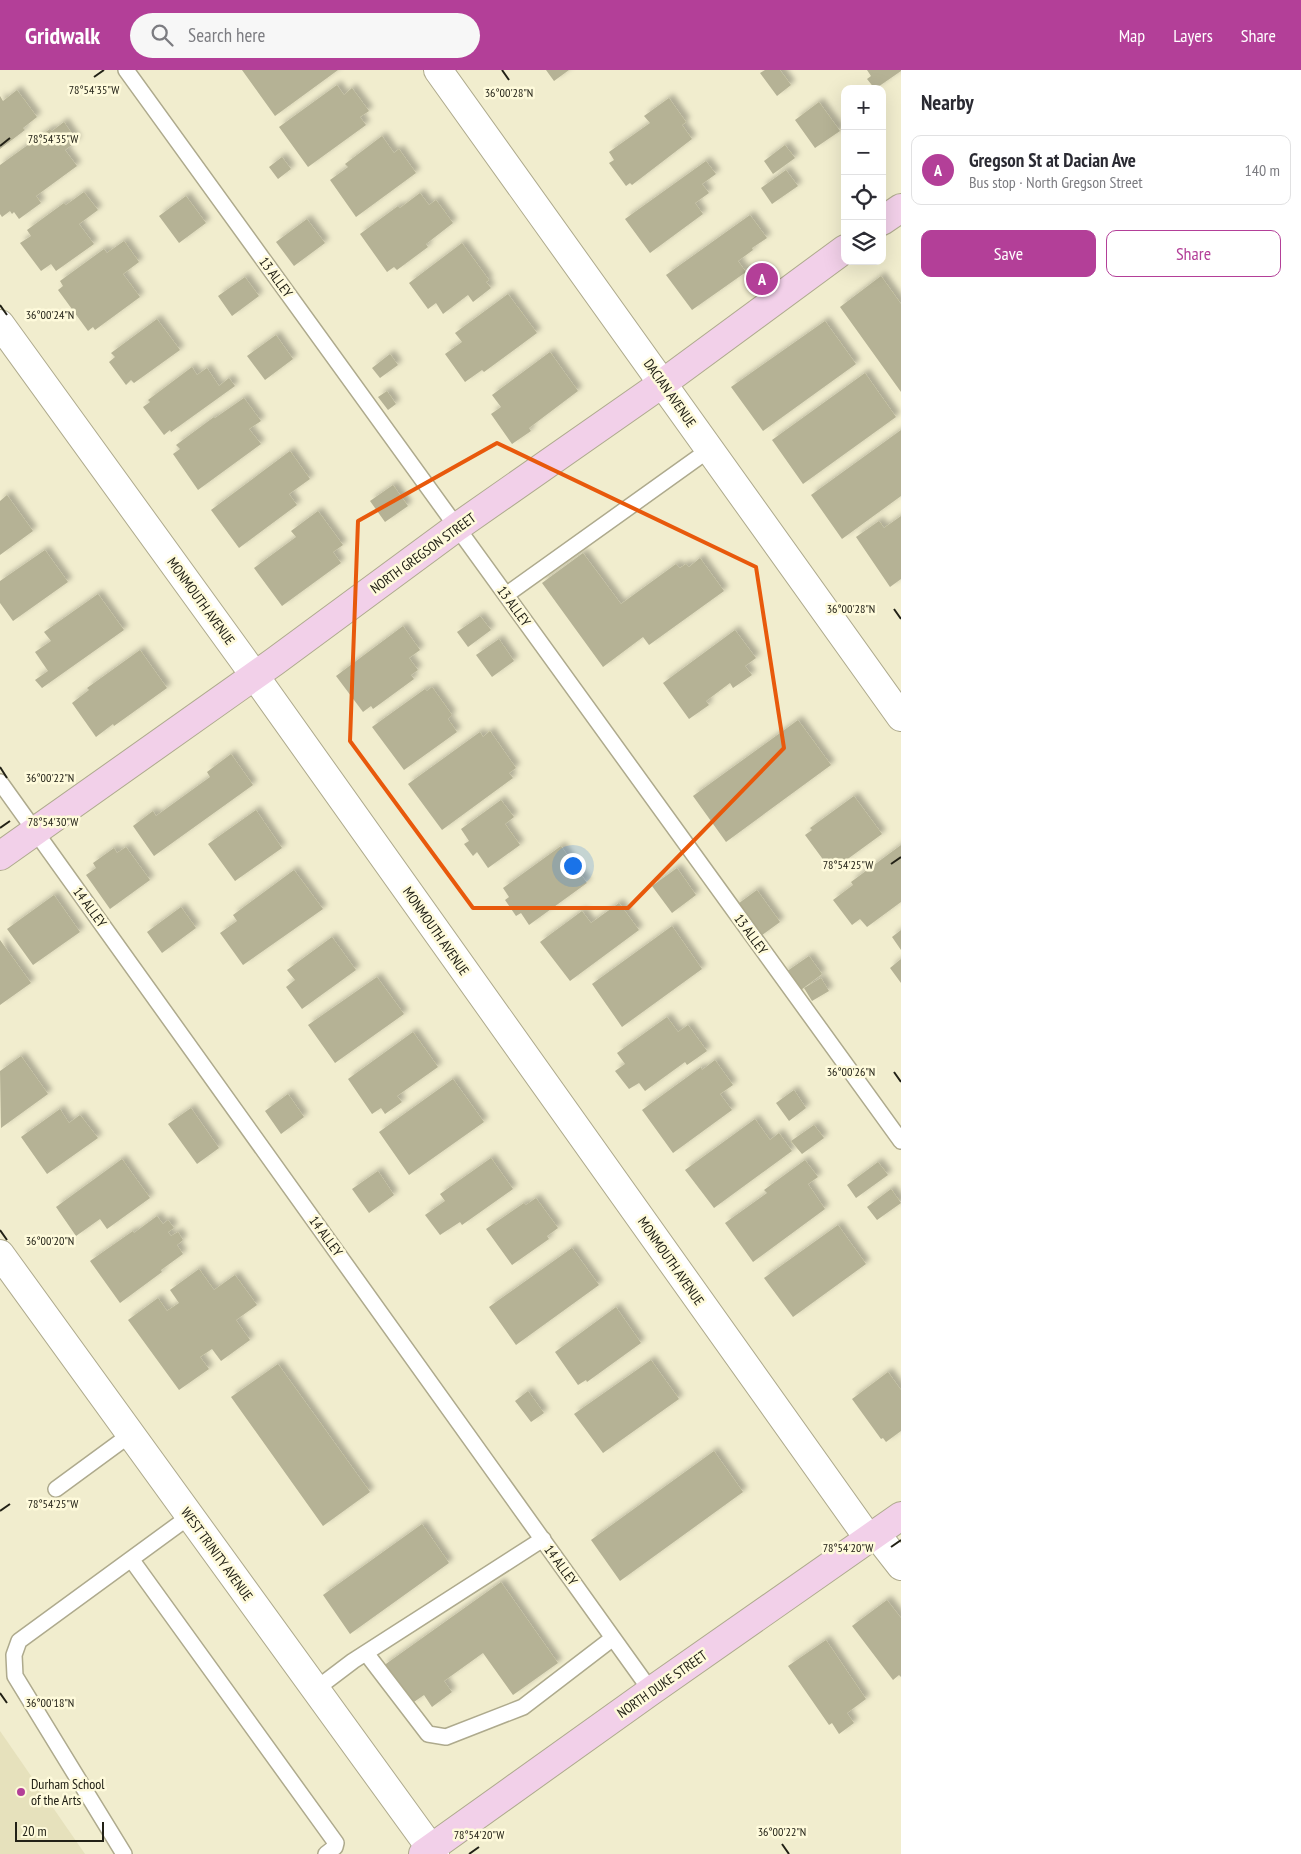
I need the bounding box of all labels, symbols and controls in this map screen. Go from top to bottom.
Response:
search box [130,13,480,58]
text: Gridwalk [25,20,100,51]
icon: search [148,21,176,49]
text: Search here [188,23,265,47]
text: Map [1119,24,1145,47]
text: Layers [1173,24,1213,47]
text: Share [1241,24,1276,47]
text: 78°54'35"W [69,82,119,97]
text: 36°00'28"N [485,85,533,100]
map controls [841,85,886,265]
button: + [841,85,886,130]
text: Nearby [921,89,974,116]
button: − [841,130,886,175]
text: 78°54'35"W [28,131,78,146]
text: Gregson St at Dacian Ave [969,148,1136,172]
text: A [934,160,942,180]
text: 140 m [1245,160,1280,180]
text: Bus stop · North Gregson Street [969,172,1143,192]
button: locate [841,175,886,220]
button: layers [841,220,886,265]
button: Save [921,230,1096,277]
button: Share [1106,230,1281,277]
street label: 13 ALLEY [255,253,297,301]
pin: A [746,260,778,298]
text: 36°00'24"N [26,307,74,322]
street label: DACIAN AVENUE [640,355,700,431]
street label: NORTH GREGSON STREET [367,508,480,597]
street label: MONMOUTH AVENUE [163,554,239,648]
street label: 13 ALLEY [493,582,535,630]
text: 36°00'28"N [827,601,875,616]
text: 36°00'22"N [26,770,74,785]
text: 78°54'30"W [28,814,78,829]
your location [560,853,586,879]
text: 78°54'25"W [823,857,873,872]
street label: 14 ALLEY [69,883,111,931]
street label: MONMOUTH AVENUE [399,883,473,979]
street label: 13 ALLEY [730,910,772,958]
text: 36°00'26"N [827,1064,875,1079]
street label: 14 ALLEY [305,1212,347,1260]
street label: MONMOUTH AVENUE [634,1213,708,1309]
text: 36°00'20"N [26,1233,74,1248]
text: 78°54'25"W [28,1496,78,1511]
street label: WEST TRINITY AVENUE [177,1504,257,1604]
text: 78°54'20"W [823,1540,873,1555]
street label: 14 ALLEY [540,1541,582,1589]
street label: NORTH DUKE STREET [614,1646,711,1722]
text: 36°00'18"N [26,1695,74,1710]
place label: Durham School of the Arts [31,1775,105,1809]
marker: Durham School of the Arts [15,1786,27,1798]
scale bar [15,1819,104,1842]
text: 20 m [22,1822,47,1840]
text: 36°00'22"N [758,1824,806,1839]
text: 78°54'20"W [454,1827,504,1842]

